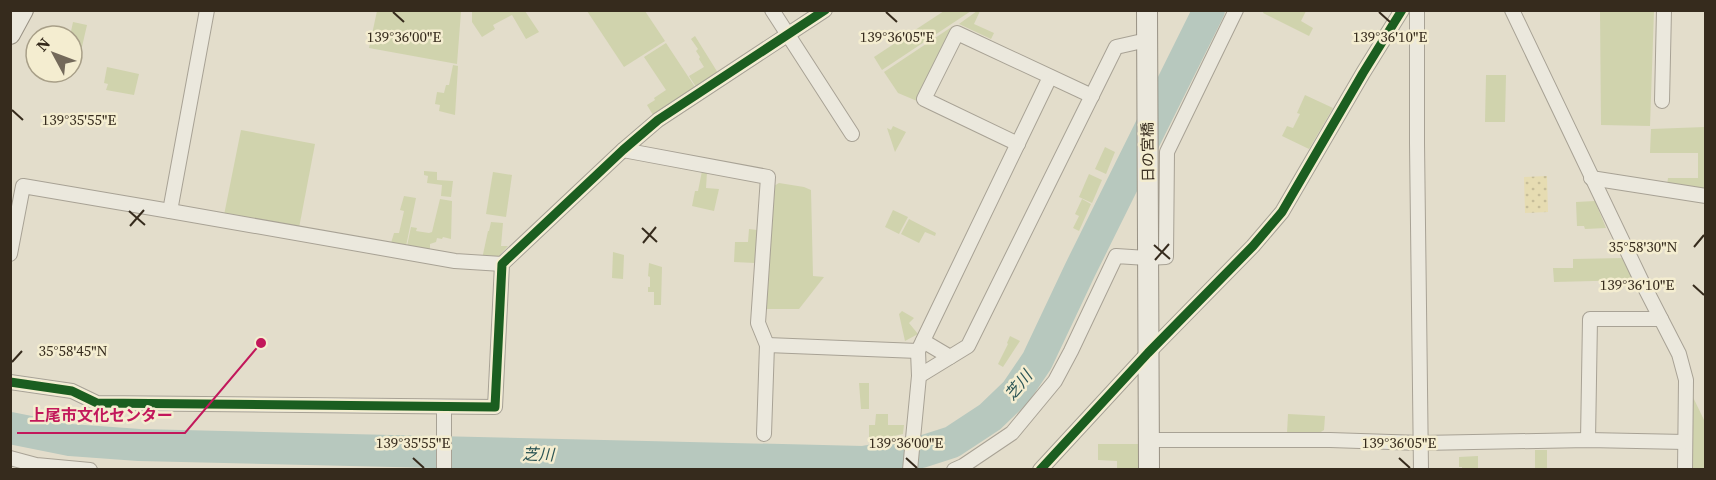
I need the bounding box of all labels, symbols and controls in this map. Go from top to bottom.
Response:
north arrow [24,24,84,84]
text: 139°36'00"E [367,26,441,47]
text: 139°36'05"E [860,26,934,47]
text: 139°36'10"E [1353,26,1427,47]
text: N [31,32,55,56]
text: 139°35'55"E [42,109,116,130]
street label: 日の宮橋 [1136,122,1159,182]
text: 35°58'30"N [1608,236,1678,257]
text: 139°36'10"E [1600,274,1674,295]
text: 35°58'45"N [38,340,108,361]
water label: 芝川 [999,364,1038,404]
callout: 上尾市文化センター [17,399,185,433]
text: 上尾市文化センター [29,404,173,426]
text: 139°35'55"E [376,432,450,453]
text: 139°36'00"E [869,432,943,453]
text: 139°36'05"E [1362,432,1436,453]
water label: 芝川 [522,443,556,465]

